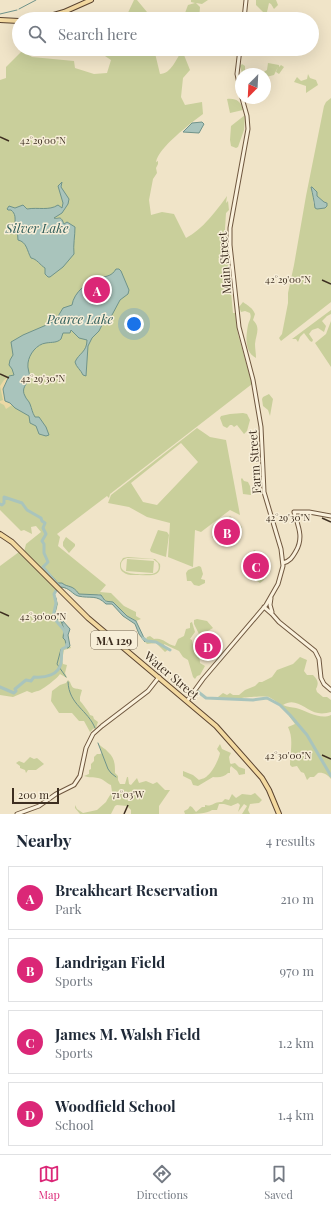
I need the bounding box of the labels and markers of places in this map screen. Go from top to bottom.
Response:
pin: A [84,275,110,305]
pin: B [214,517,240,547]
pin: C [243,551,269,581]
pin: D [195,631,221,661]

